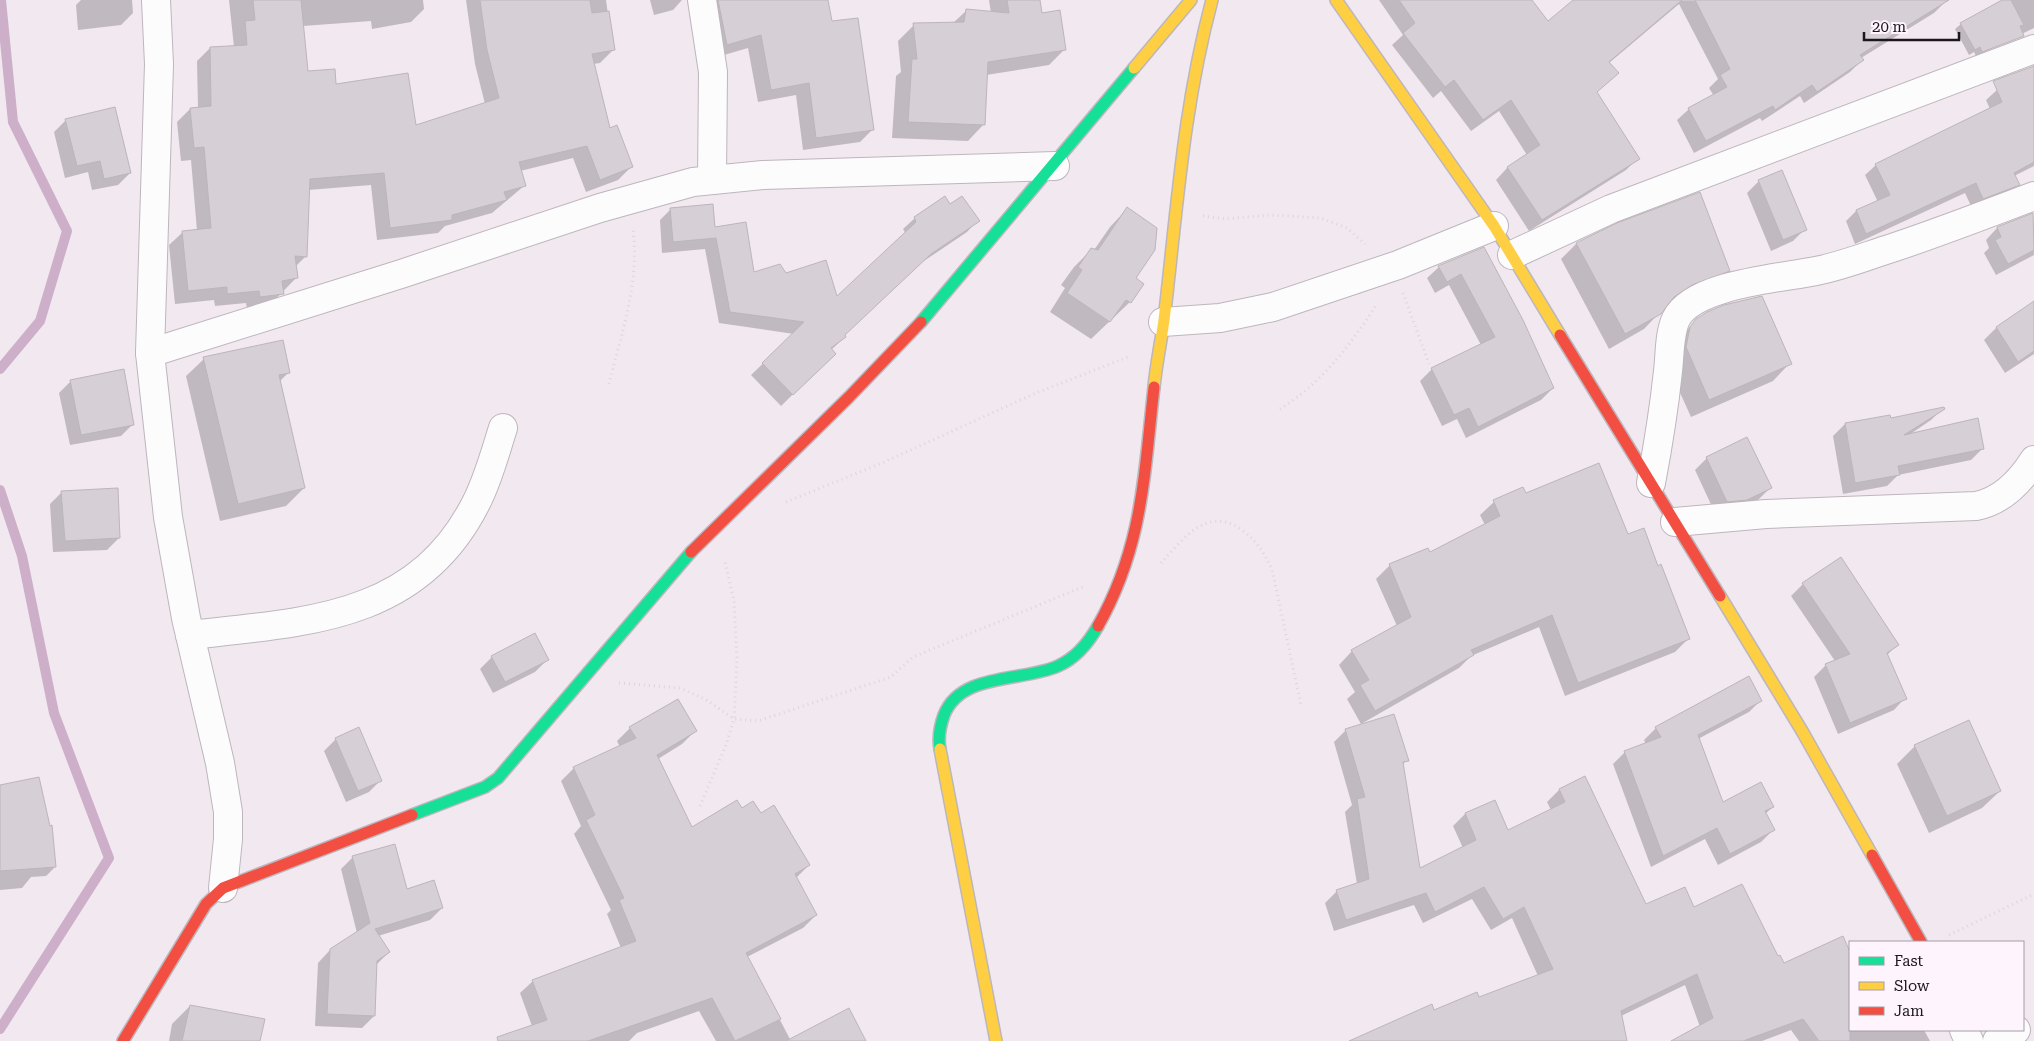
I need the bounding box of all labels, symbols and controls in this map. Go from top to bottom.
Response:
scale bar [1864,10,1959,42]
text: 20 m [1872,18,1907,36]
legend [1849,941,2024,1031]
text: Fast [1894,952,1924,970]
text: Slow [1894,977,1930,995]
text: Jam [1894,1002,1924,1020]

